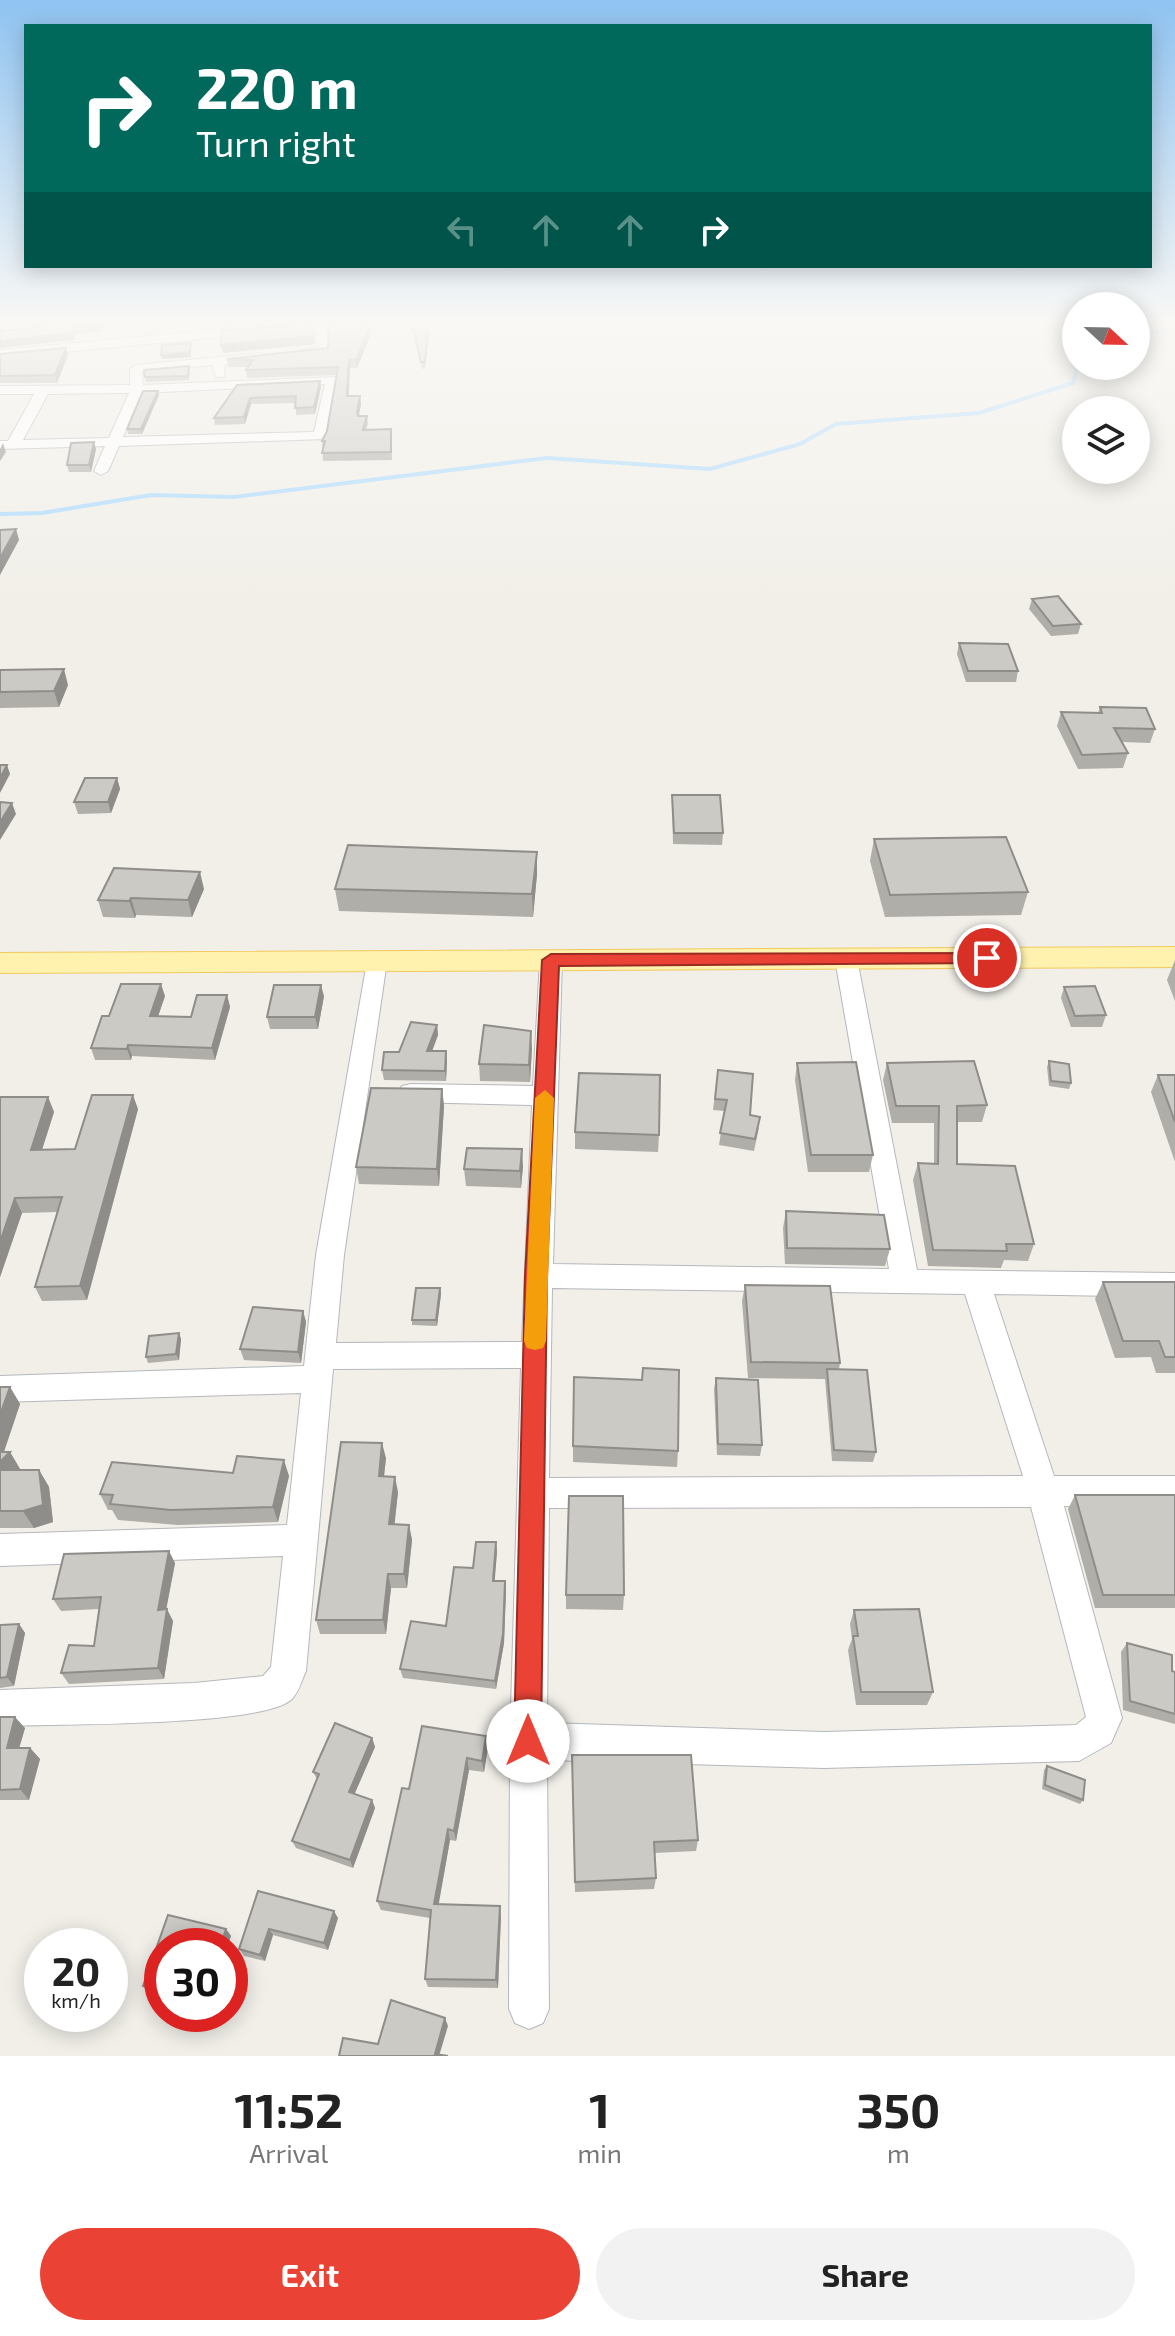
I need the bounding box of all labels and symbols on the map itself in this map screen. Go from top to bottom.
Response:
north arrow [1062,292,1150,380]
pin [953,924,1021,992]
position arrow [486,1699,570,1783]
speed limit sign: 30 [144,1928,248,2032]

